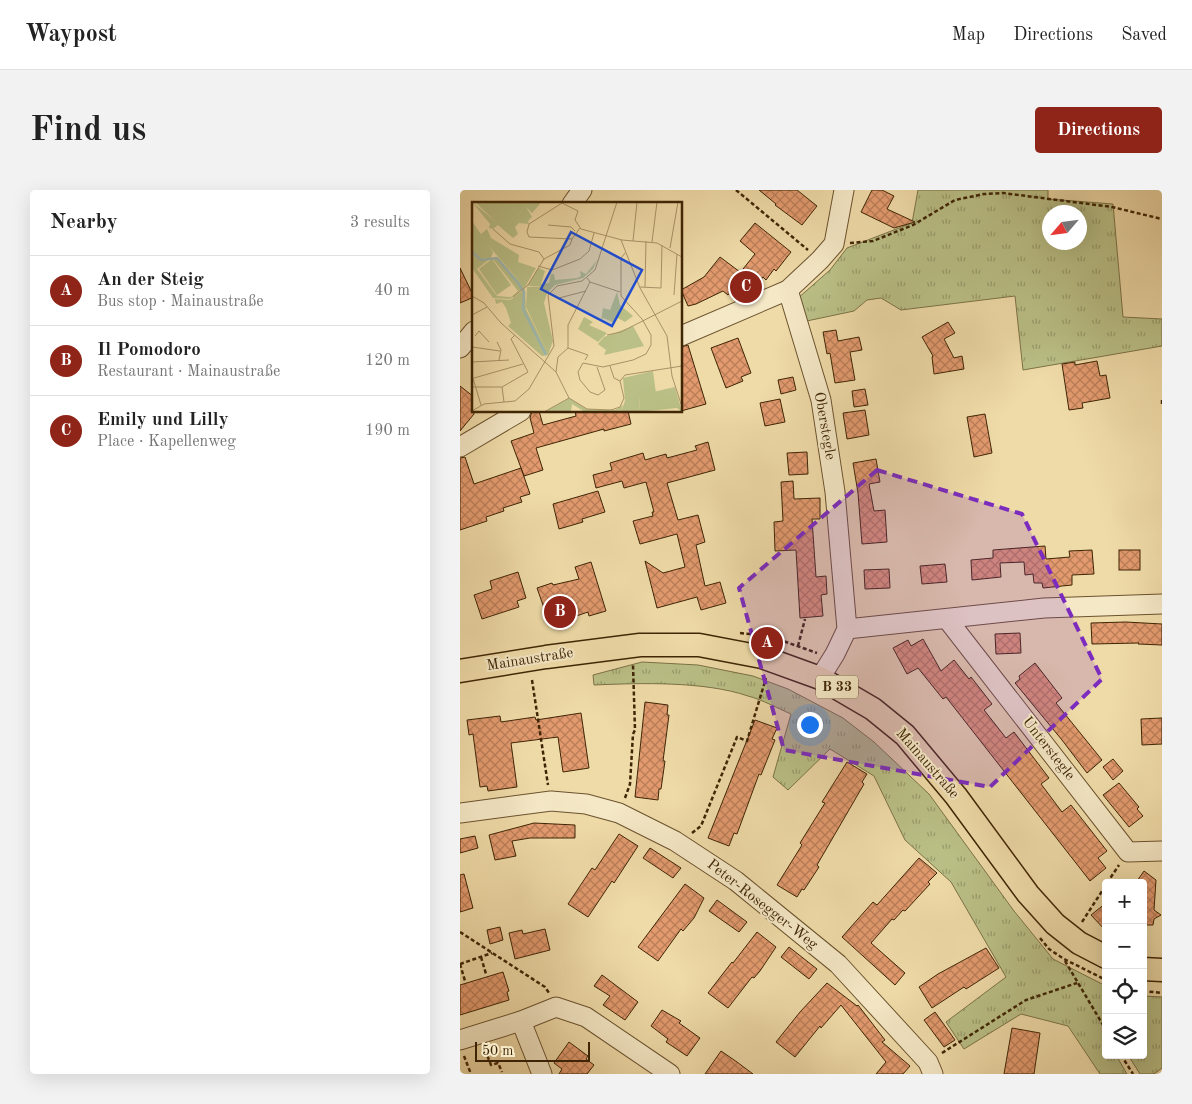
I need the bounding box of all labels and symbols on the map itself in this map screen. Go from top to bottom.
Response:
inset map [472,202,682,412]
north arrow [1042,205,1087,250]
pin: C [730,268,762,306]
street label: Oberstegle [811,391,837,461]
pin: B [544,593,576,631]
pin: A [751,624,783,662]
street label: Mainaustraße [486,646,575,674]
road number: B 33 [816,676,858,698]
your location [797,712,823,738]
street label: Unterstegle [1019,715,1077,784]
street label: Mainaustraße [893,726,961,802]
street label: Peter-Rosegger-Weg [704,857,820,953]
scale bar [475,1039,590,1062]

